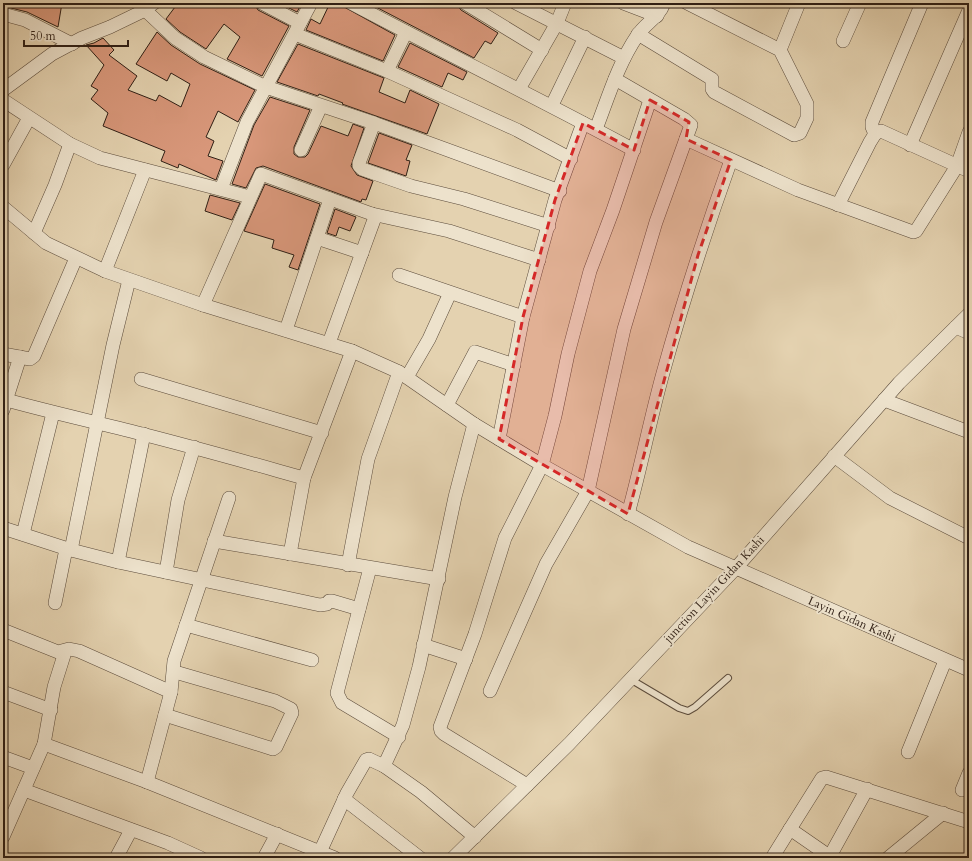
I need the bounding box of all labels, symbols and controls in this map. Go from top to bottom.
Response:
scale bar [24,22,128,48]
text: 50 m [30,28,57,44]
street label: junction Layin Gidan Kashi [659,532,768,647]
street label: Layin Gidan Kashi [805,592,899,646]

